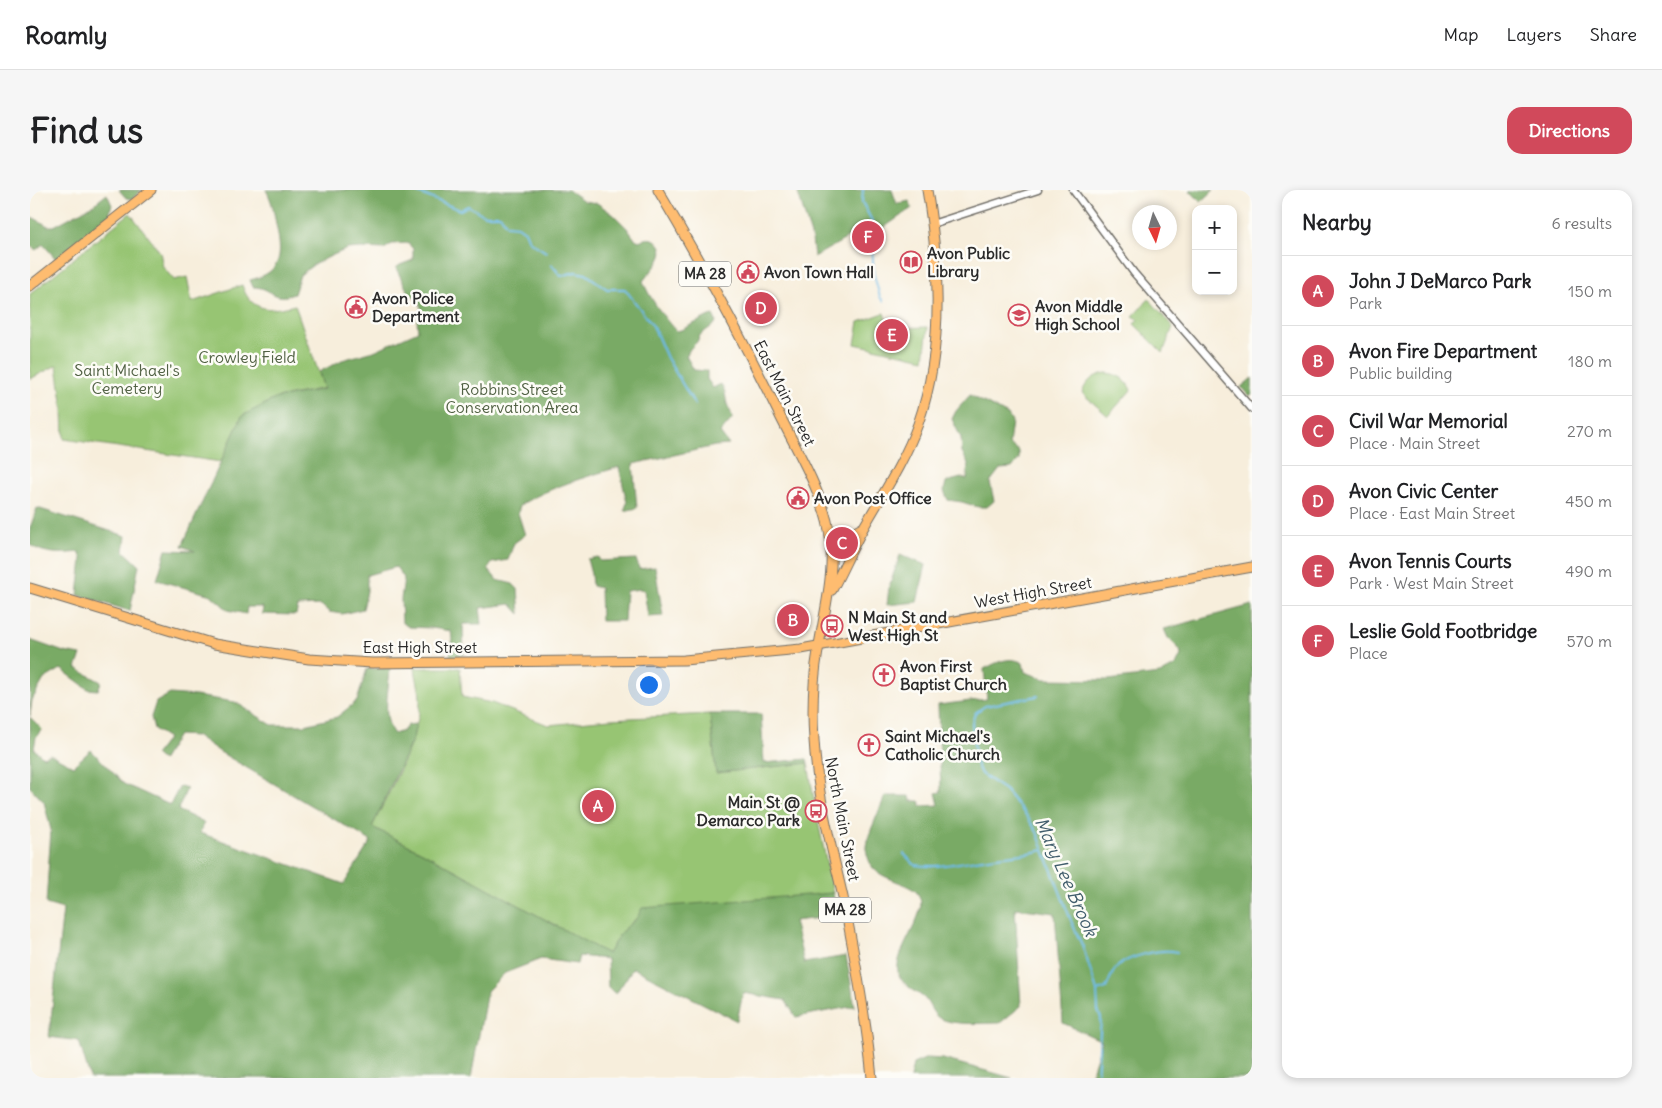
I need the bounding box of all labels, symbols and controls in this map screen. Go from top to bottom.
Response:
text: Roamly [25,20,107,50]
text: Map [1443,23,1478,46]
text: Layers [1506,23,1562,46]
text: Share [1590,23,1637,46]
button: Directions [1507,107,1632,154]
text: Find us [30,108,143,152]
north arrow [1132,205,1177,250]
map controls [1192,205,1237,295]
button: + [1192,205,1237,250]
text: Nearby [1302,209,1372,236]
text: 6 results [1551,213,1612,233]
pin: F [852,218,884,256]
place label: Avon Public Library [927,243,1010,282]
library icon: Avon Public Library [899,250,923,274]
button: − [1192,250,1237,295]
public building icon: Avon Town Hall [736,260,760,284]
road number: MA 28 [679,262,731,286]
place label: Avon Town Hall [764,262,874,282]
text: John J DeMarco Park [1349,269,1532,293]
text: A [1313,281,1323,301]
text: 150 m [1568,281,1612,301]
place label: Avon Police Department [372,288,460,327]
pin: D [745,289,777,327]
text: Park [1349,293,1382,313]
public building icon: Avon Police Department [344,295,368,319]
place label: Avon Middle High School [1035,296,1123,335]
school or university icon: Avon Middle High School [1007,303,1031,327]
pin: E [876,316,908,354]
street label: East Main Street [750,337,821,450]
text: Avon Fire Department [1349,339,1537,363]
park label: Crowley Field [198,347,296,367]
text: B [1313,351,1323,371]
text: 180 m [1568,351,1612,371]
park label: Saint Michael's Cemetery [74,360,180,398]
text: Public building [1349,363,1452,383]
park label: Robbins Street Conservation Area [446,379,579,417]
text: Civil War Memorial [1349,409,1508,433]
text: C [1313,421,1323,441]
text: 270 m [1567,421,1612,441]
text: Place · Main Street [1349,433,1480,453]
text: Avon Civic Center [1349,479,1498,503]
public building icon: Avon Post Office [786,486,810,510]
place label: Avon Post Office [814,488,932,508]
text: D [1312,491,1324,511]
text: 450 m [1565,491,1612,511]
text: Place · East Main Street [1349,503,1515,523]
pin: C [826,524,858,562]
text: Avon Tennis Courts [1349,549,1512,573]
text: E [1313,561,1323,581]
text: 490 m [1565,561,1612,581]
street label: West High Street [973,572,1094,612]
text: Park · West Main Street [1349,573,1514,593]
pin: B [777,601,809,639]
place label: N Main St and West High St [848,607,948,646]
bus stop icon: N Main St and West High St [820,614,844,638]
text: Leslie Gold Footbridge [1349,619,1537,643]
text: F [1313,631,1323,651]
text: 570 m [1567,631,1612,651]
street label: East High Street [363,637,478,657]
text: Place [1349,643,1388,663]
place label: Avon First Baptist Church [900,656,1007,695]
church icon: Avon First Baptist Church [872,663,896,687]
your location [636,672,662,698]
place label: Saint Michael's Catholic Church [885,726,1000,764]
church icon: Saint Michael's Catholic Church [857,733,881,757]
street label: North Main Street [821,755,865,883]
pin: A [582,787,614,825]
place label: Main St @ Demarco Park [697,792,800,830]
bus stop icon: Main St @ Demarco Park [804,799,828,823]
water label: Mary Lee Brook [1030,814,1104,942]
road number: MA 28 [819,898,871,922]

